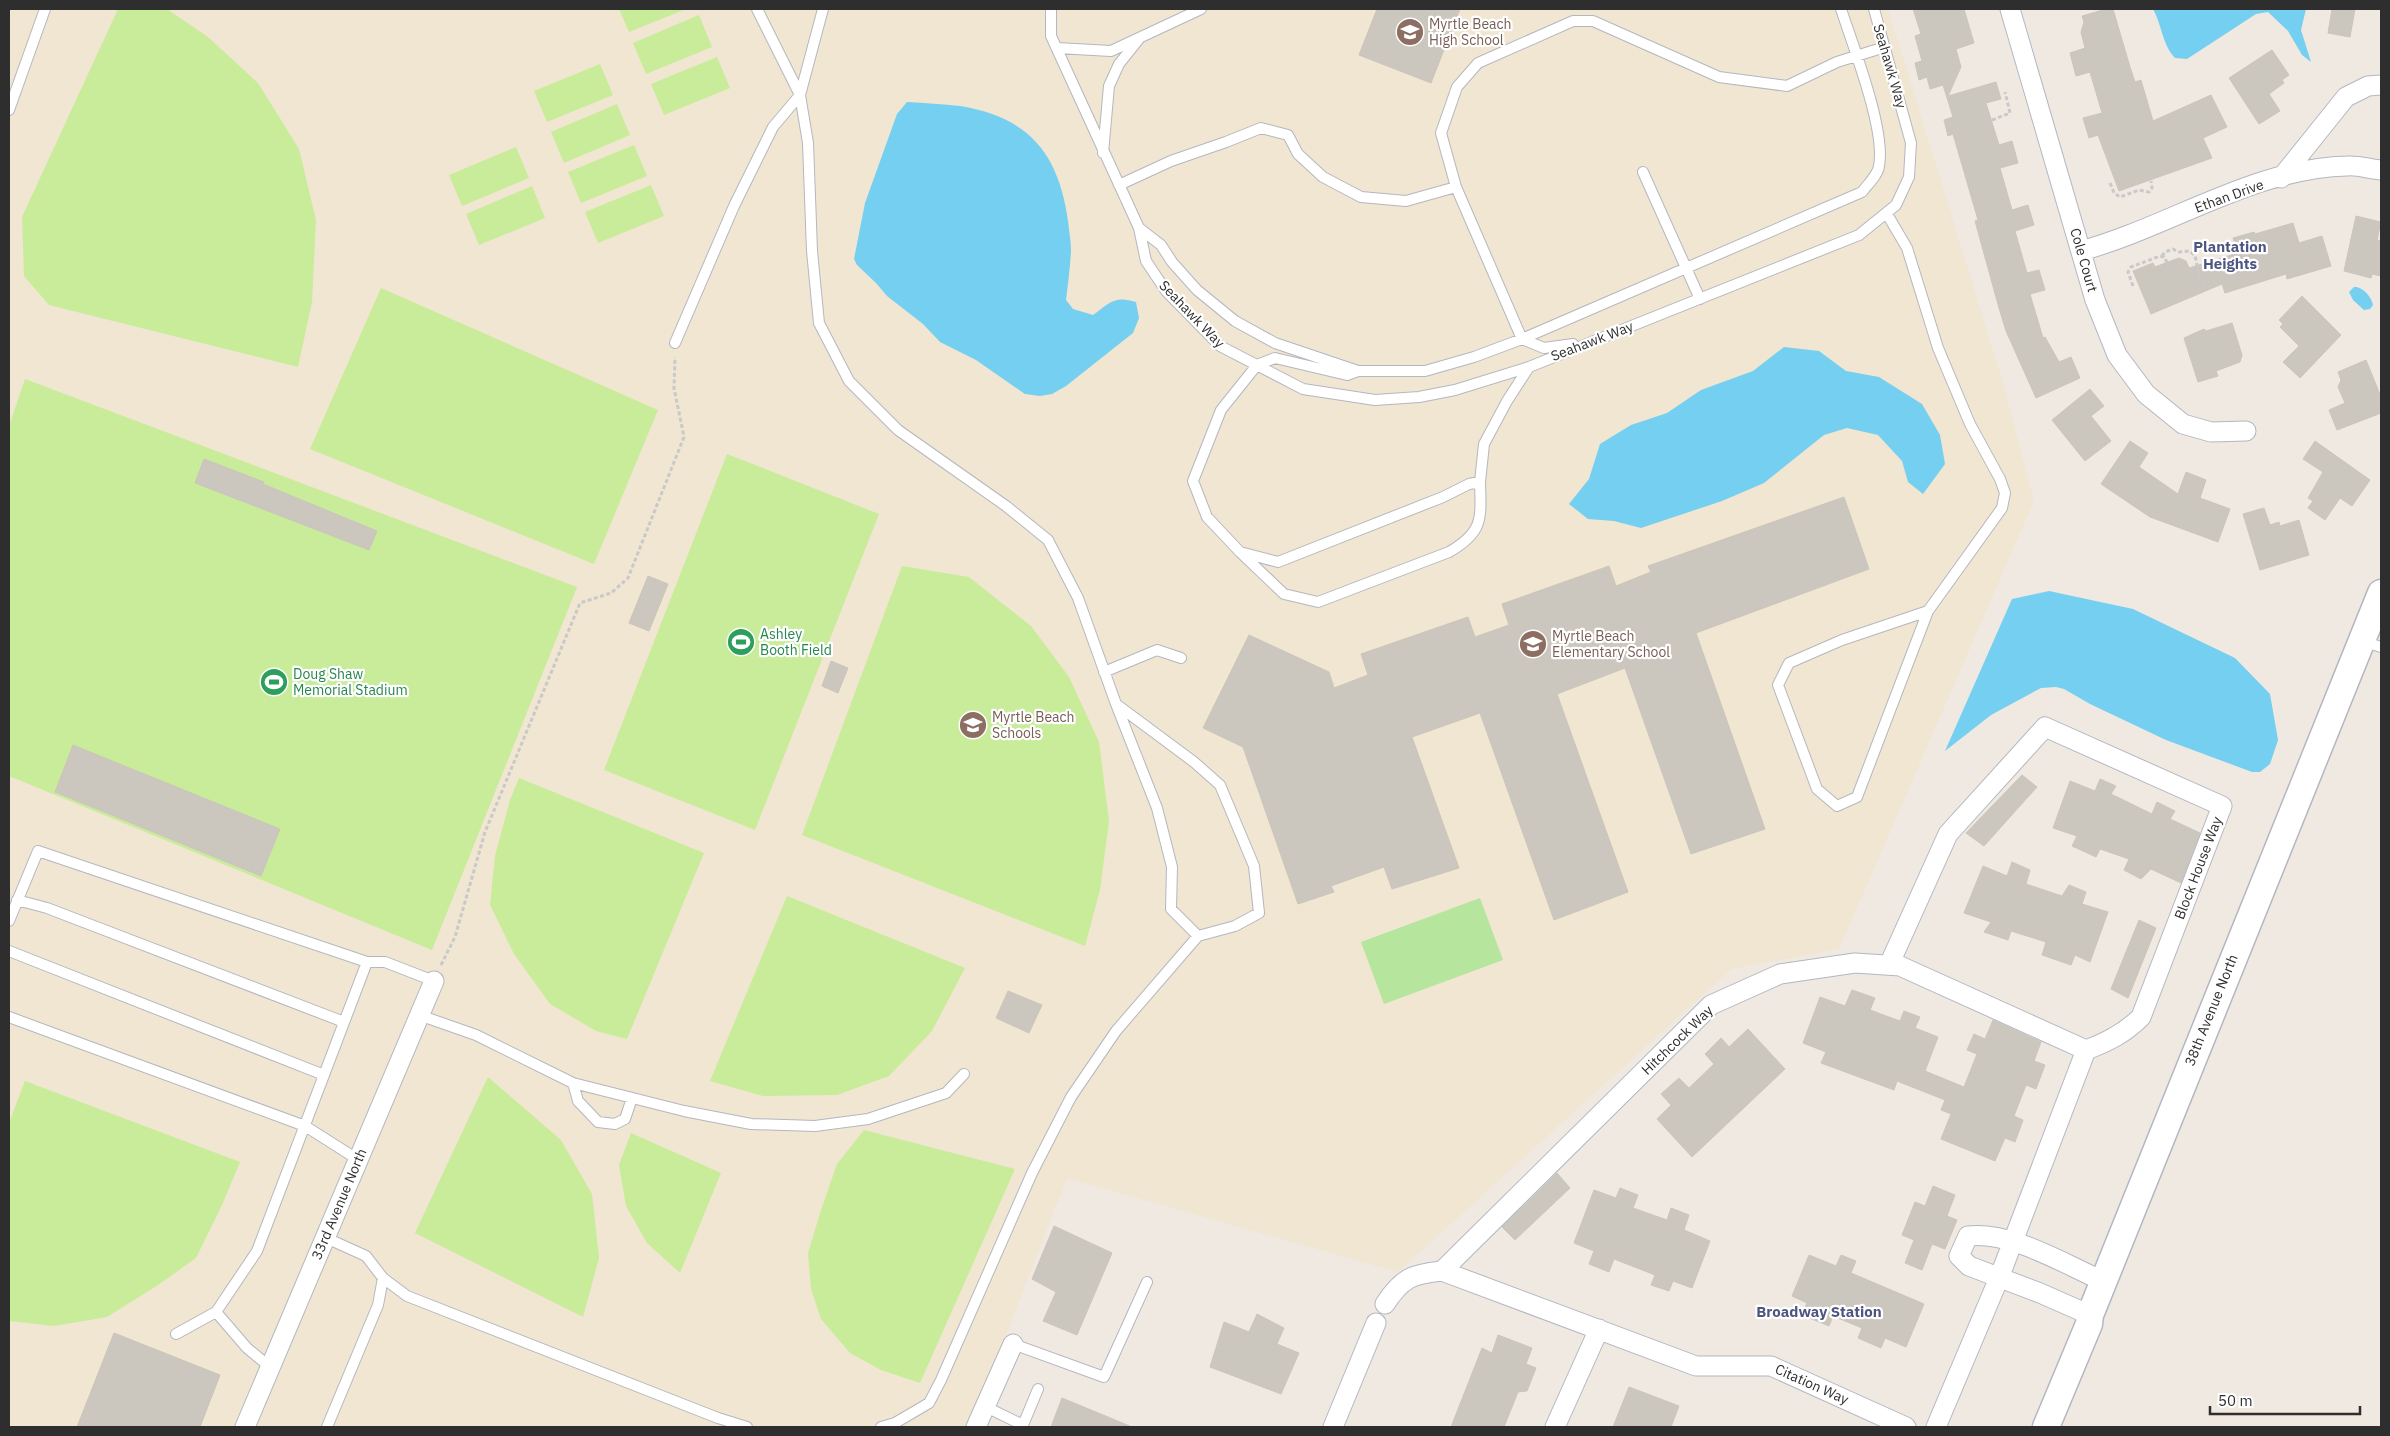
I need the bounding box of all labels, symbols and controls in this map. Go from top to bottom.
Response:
place label: Myrtle Beach High School [1429,15,1512,49]
school or university icon: Myrtle Beach High School [1395,17,1425,47]
street label: Seahawk Way [1869,22,1911,110]
street label: Ethan Drive [2192,175,2266,217]
street label: Cole Court [2066,226,2102,294]
district label: Plantation Heights [2193,237,2267,273]
street label: Seahawk Way [1155,277,1229,351]
street label: Seahawk Way [1548,317,1636,365]
place label: Ashley Booth Field [760,625,832,659]
sports icon: Ashley Booth Field [726,627,756,657]
place label: Myrtle Beach Elementary School [1552,627,1670,661]
school or university icon: Myrtle Beach Elementary School [1518,629,1548,659]
place label: Doug Shaw Memorial Stadium [293,665,408,699]
sports icon: Doug Shaw Memorial Stadium [259,667,289,697]
place label: Myrtle Beach Schools [992,708,1075,742]
school or university icon: Myrtle Beach Schools [958,710,988,740]
street label: Block House Way [2170,814,2226,922]
street label: 38th Avenue North [2180,952,2242,1068]
street label: Hitchcock Way [1637,1001,1717,1079]
street label: 33rd Avenue North [307,1146,371,1262]
district label: Broadway Station [1756,1302,1882,1321]
street label: Citation Way [1772,1360,1852,1408]
scale bar [2210,1384,2360,1416]
text: 50 m [2218,1391,2253,1410]

